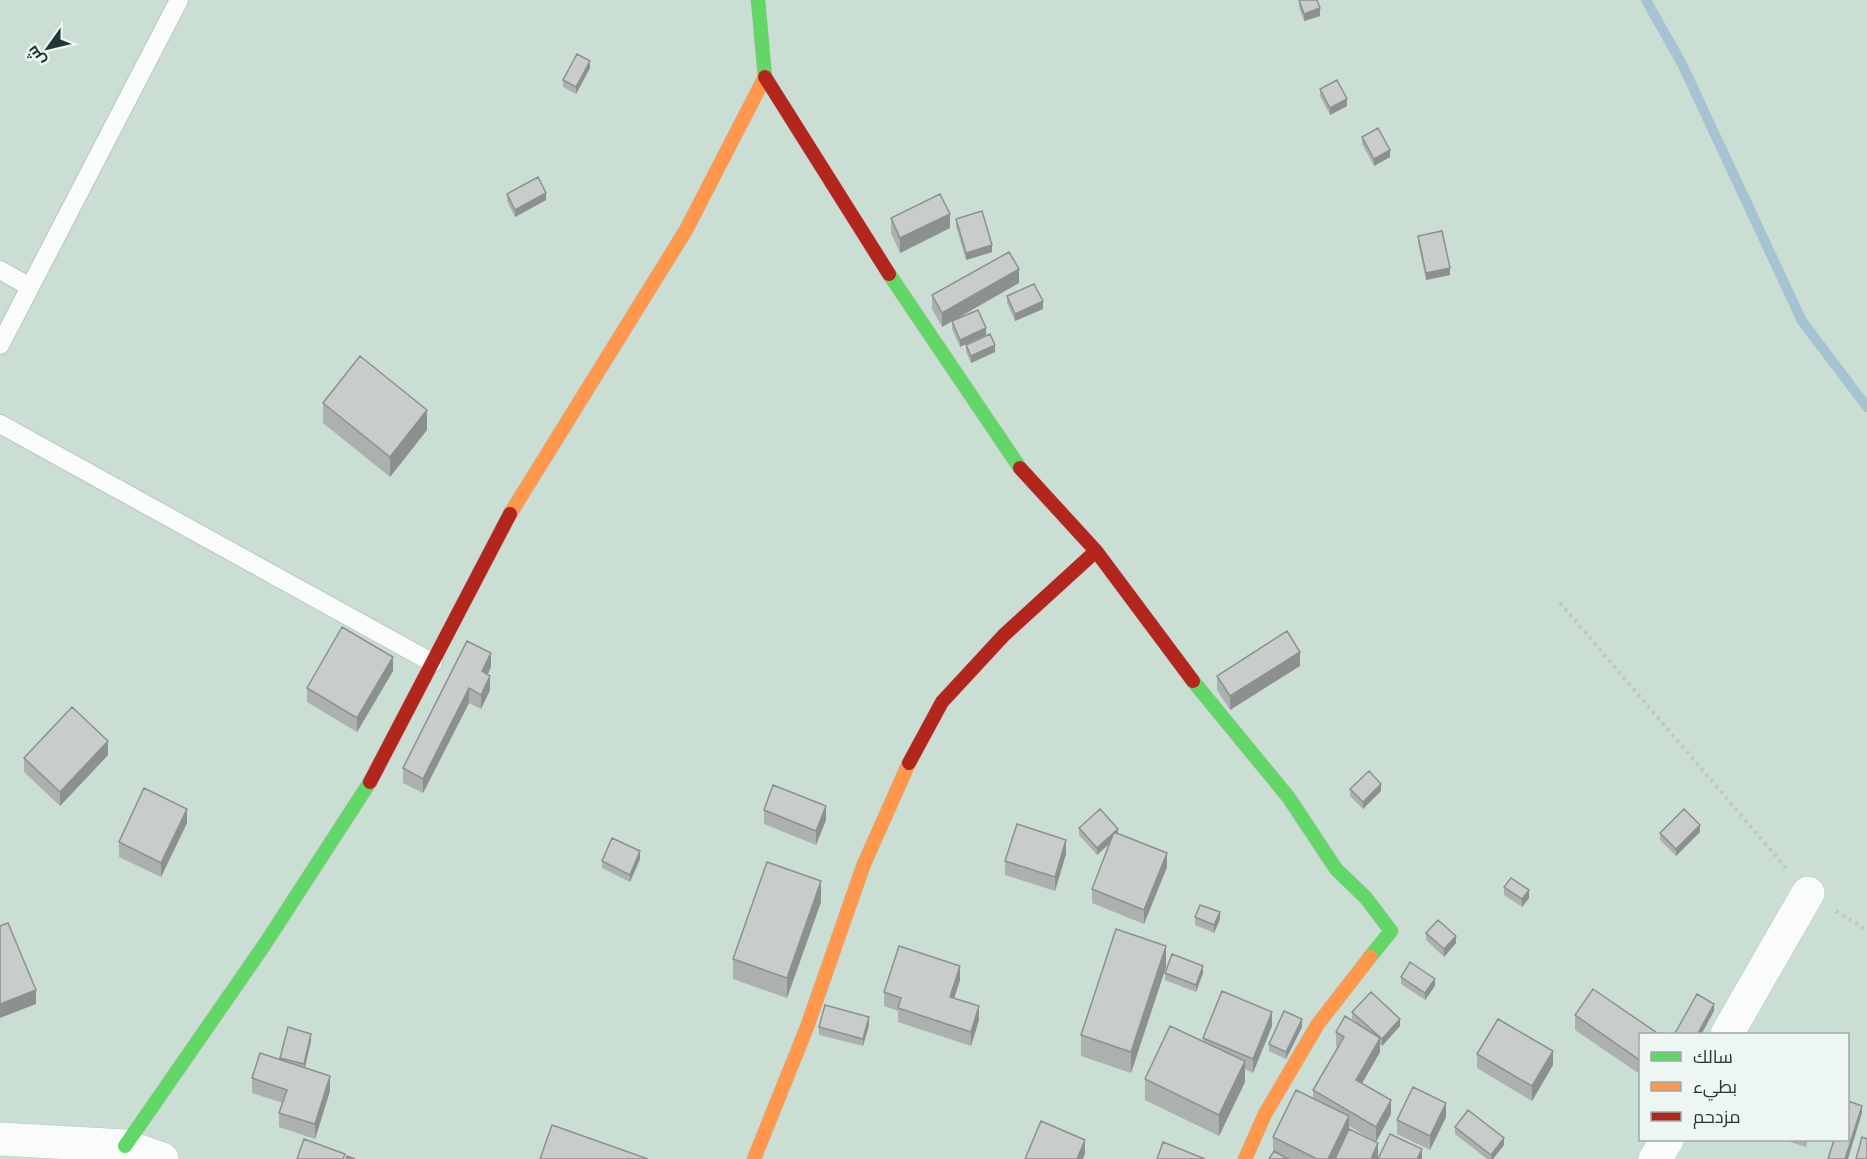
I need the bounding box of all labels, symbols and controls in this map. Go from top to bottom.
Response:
north arrow [18,18,78,78]
text: ش [22,42,50,70]
legend [1639,1033,1849,1141]
text: سالك [1693,1046,1733,1068]
text: بطيء [1693,1076,1737,1101]
text: مزدحم [1693,1106,1741,1129]

